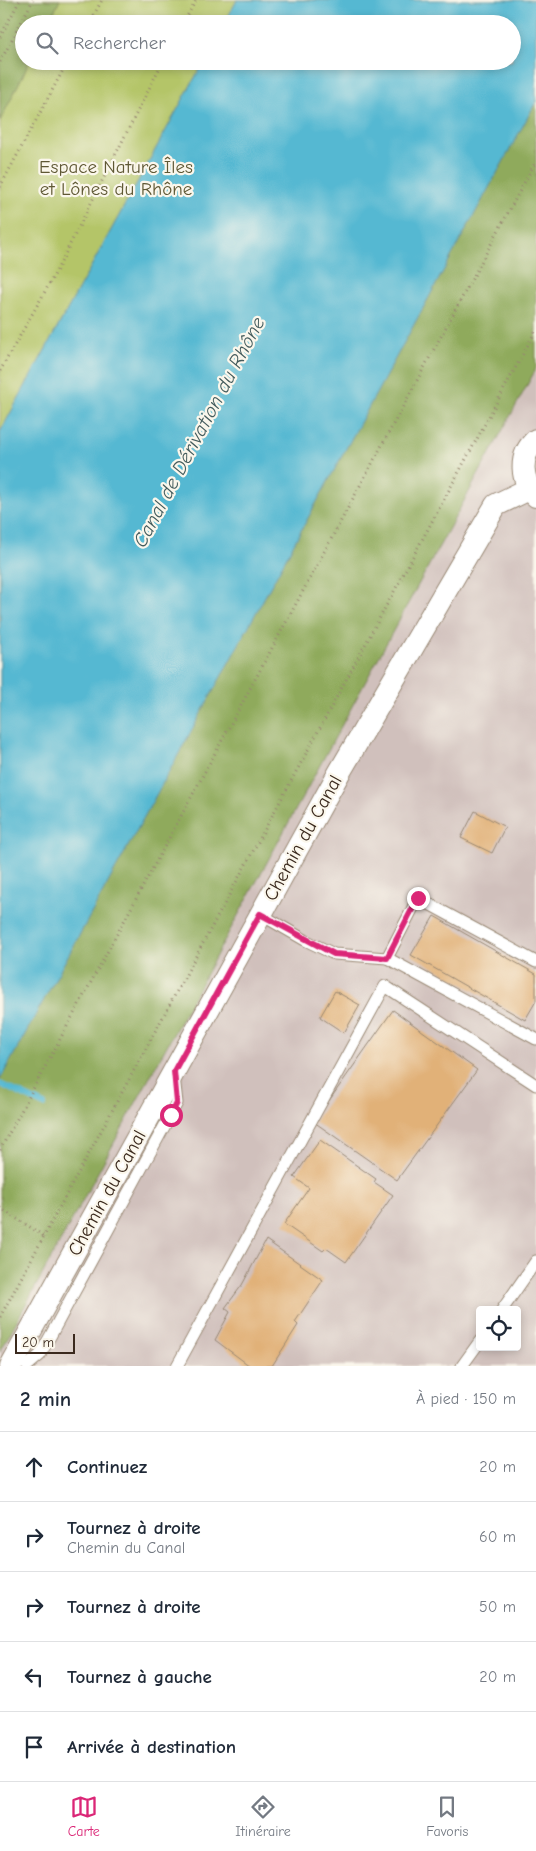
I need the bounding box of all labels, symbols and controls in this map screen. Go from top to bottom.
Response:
search box [15,15,521,70]
icon: search [33,29,61,57]
text: Rechercher [73,32,166,54]
park label: Espace Nature Îles et Lônes du Rhône [39,156,193,200]
water label: Canal de Dérivation du Rhône [128,313,270,551]
street label: Chemin du Canal [259,771,347,905]
route end [407,887,430,910]
route start [160,1104,183,1127]
street label: Chemin du Canal [63,1126,151,1260]
map controls [476,1306,521,1351]
button: locate [476,1306,521,1351]
scale bar [15,1331,75,1354]
text: 20 m [22,1334,54,1351]
text: 2 min [20,1387,71,1411]
text: À pied · 150 m [416,1390,516,1408]
icon: ahead [20,1453,48,1481]
text: Continuez [67,1456,147,1478]
text: 20 m [479,1458,516,1476]
text: Tournez à droite [67,1517,201,1539]
icon: right [20,1523,48,1551]
text: 60 m [479,1528,516,1546]
text: Chemin du Canal [67,1539,185,1557]
icon: right [20,1593,48,1621]
text: Tournez à droite [67,1596,201,1618]
text: 50 m [479,1598,516,1616]
icon: left [20,1663,48,1691]
text: Tournez à gauche [67,1666,212,1688]
text: 20 m [479,1668,516,1686]
icon: arrive [20,1733,48,1761]
text: Arrivée à destination [67,1736,236,1758]
tab: Carte [68,1793,100,1840]
tab: Itinéraire [235,1793,291,1840]
tab: Favoris [426,1793,468,1840]

